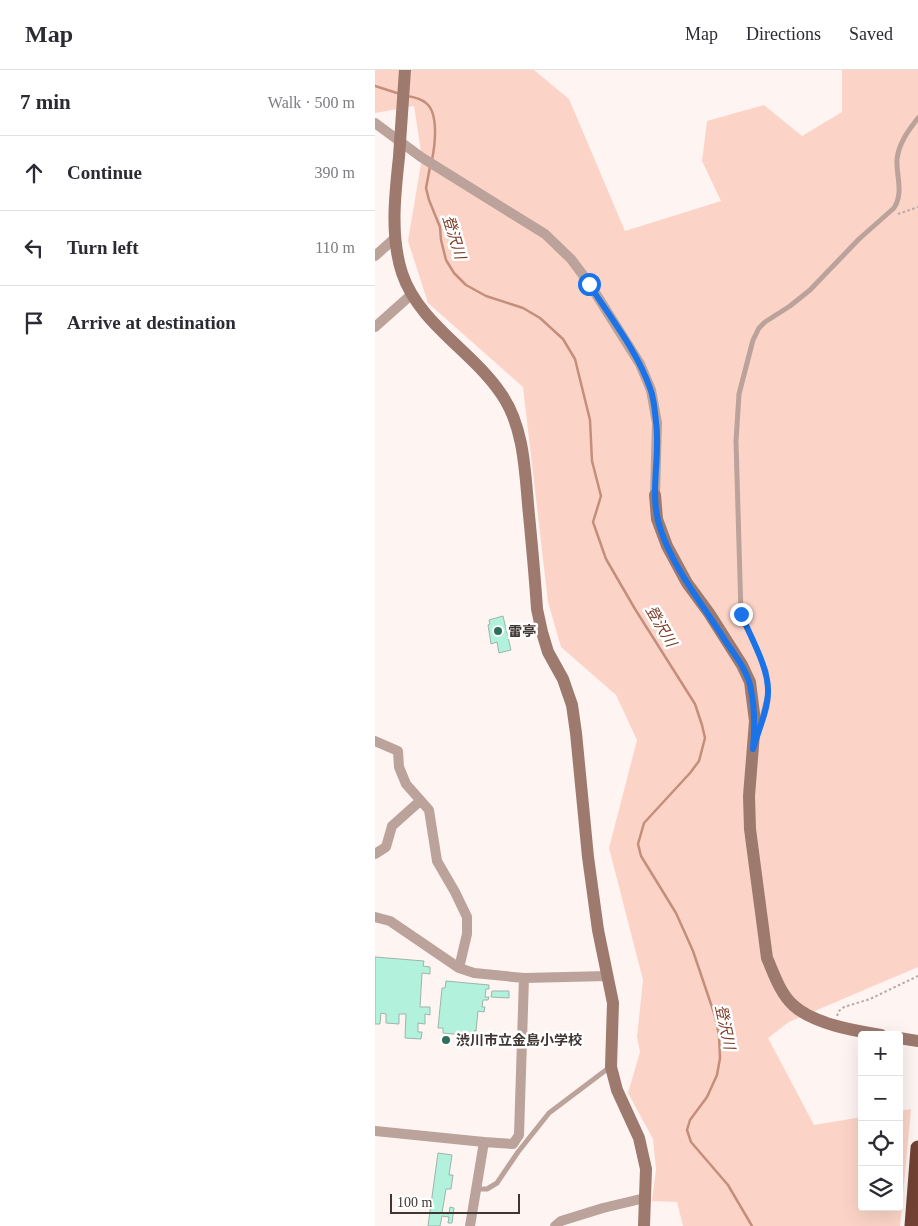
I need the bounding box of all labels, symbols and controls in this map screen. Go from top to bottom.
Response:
text: Map [25,21,73,47]
text: Map [685,24,718,44]
text: Directions [746,24,821,44]
text: Saved [849,24,893,44]
text: 7 min [20,90,71,114]
text: Walk · 500 m [268,94,355,111]
icon: ahead [20,159,48,187]
text: Continue [67,162,142,183]
text: 390 m [315,164,355,181]
water label: 登沢川 [440,213,469,263]
icon: left [20,234,48,262]
text: Turn left [67,237,139,258]
text: 110 m [315,239,355,256]
route start [578,273,601,296]
icon: arrive [20,309,48,337]
text: Arrive at destination [67,312,236,333]
water label: 登沢川 [643,603,680,651]
route end [730,603,753,626]
place label: 雷亭 [508,624,536,639]
marker: 雷亭 [492,625,504,637]
water label: 登沢川 [712,1003,738,1053]
map controls [858,1031,903,1211]
button: + [858,1031,903,1076]
place label: 渋川市立金島小学校 [456,1033,582,1048]
marker: 渋川市立金島小学校 [440,1034,452,1046]
button: − [858,1076,903,1121]
button: locate [858,1121,903,1166]
button: layers [858,1166,903,1211]
scale bar [390,1191,520,1214]
text: 100 m [397,1195,432,1210]

